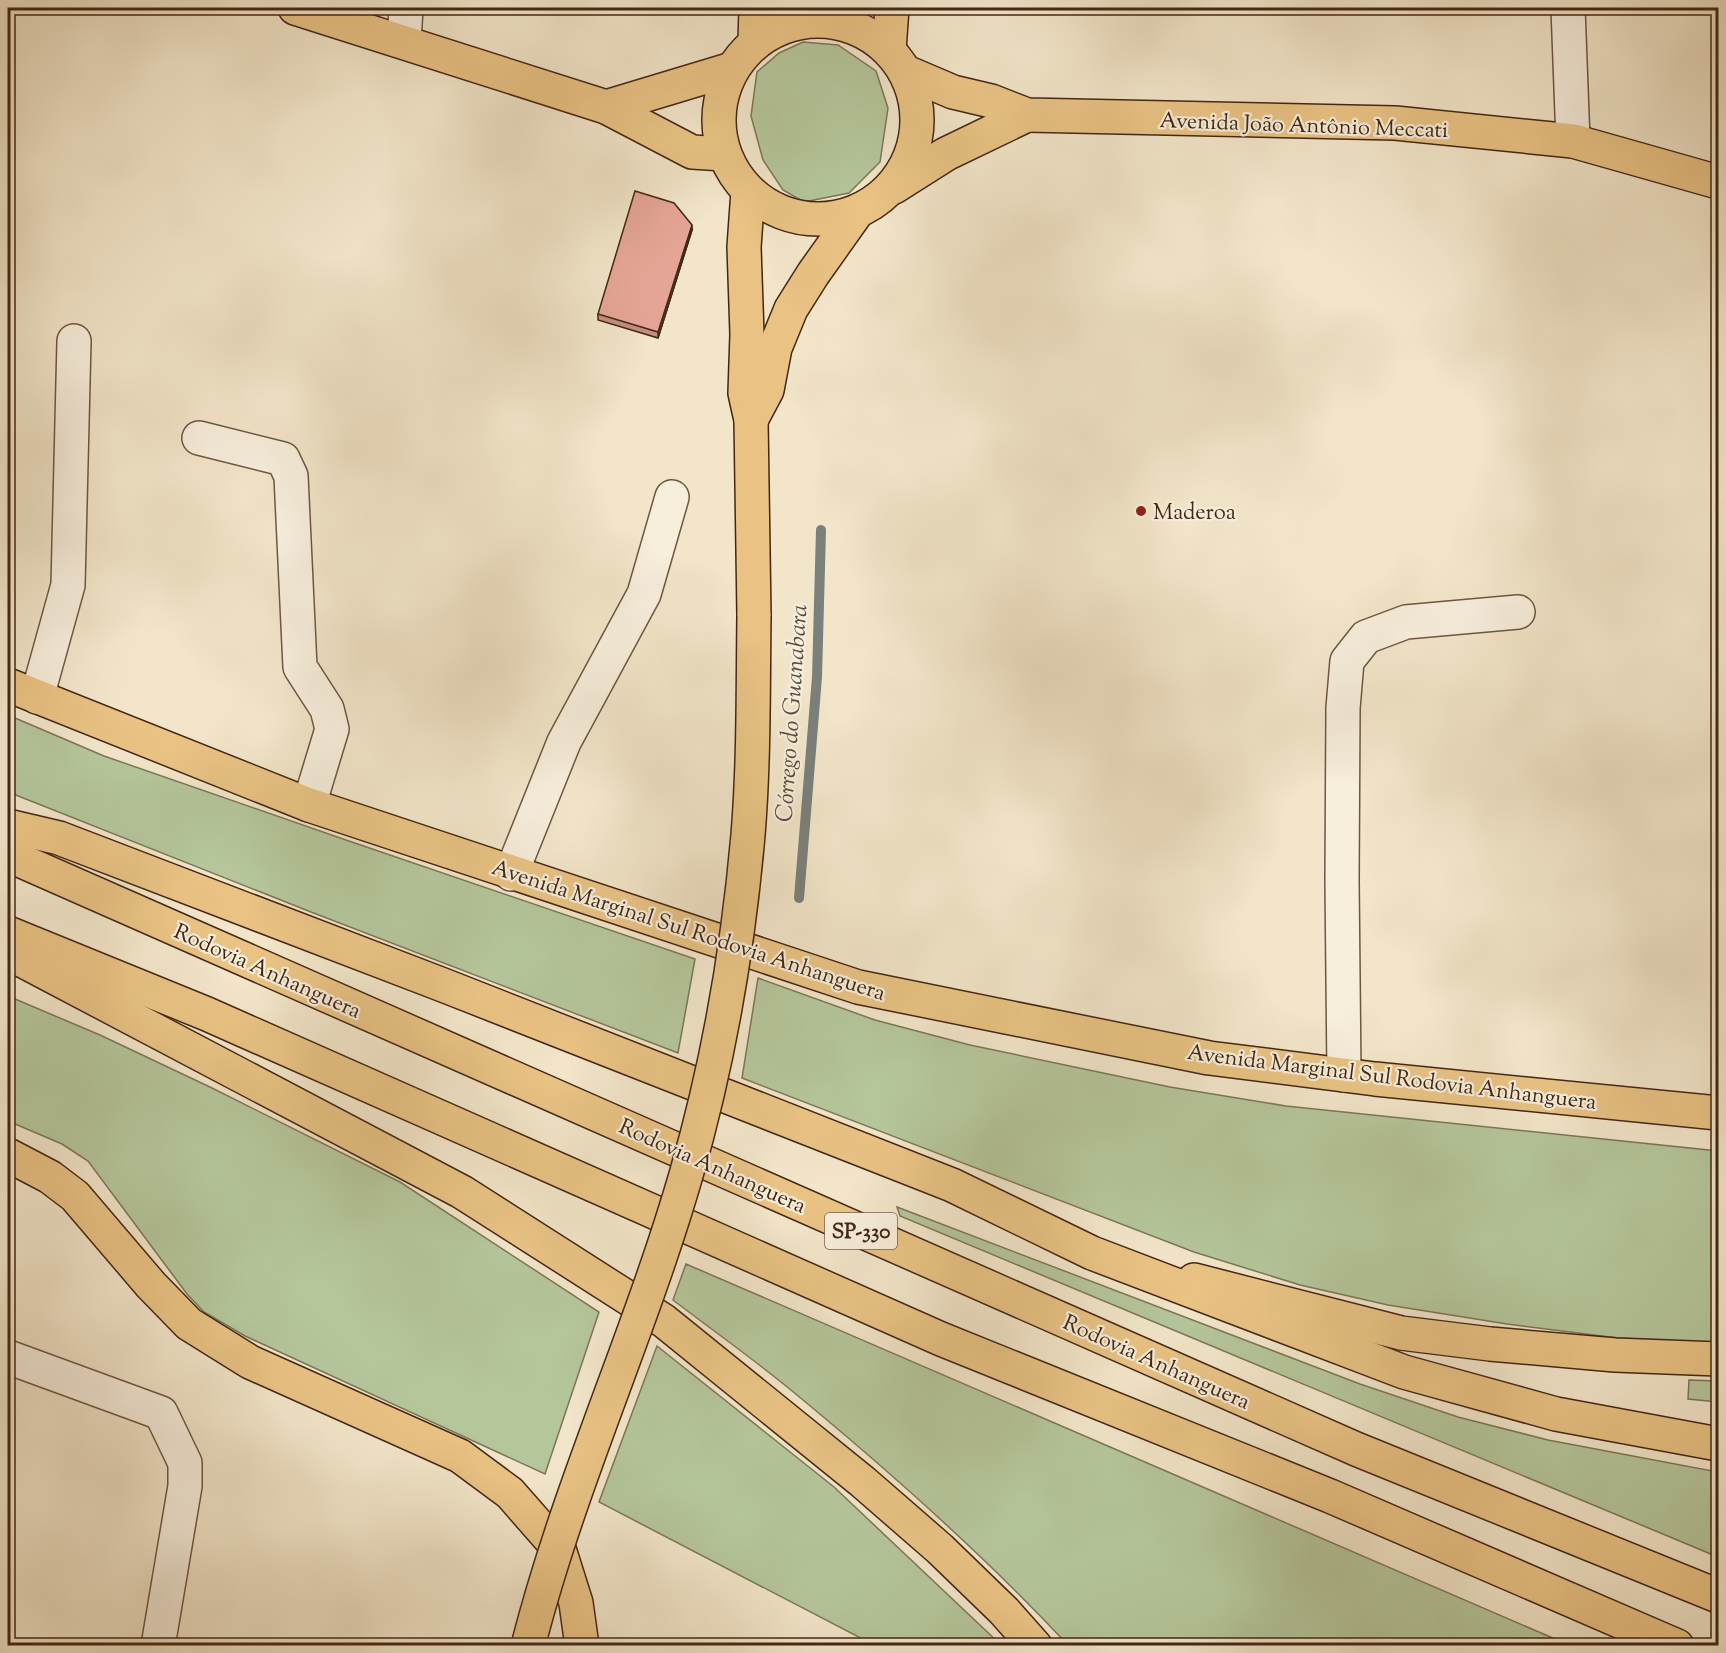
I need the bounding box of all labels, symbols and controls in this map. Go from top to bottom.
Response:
street label: Avenida João Antônio Meccati [1159,106,1449,148]
place label: Maderoa [1153,498,1236,530]
marker: Maderoa [1134,504,1148,518]
water label: Córrego do Guanabara [768,603,818,823]
street label: Avenida Marginal Sul Rodovia Anhanguera [487,853,889,1011]
street label: Rodovia Anhanguera [168,917,366,1028]
street label: Avenida Marginal Sul Rodovia Anhanguera [1185,1038,1598,1120]
street label: Rodovia Anhanguera [613,1112,811,1223]
road number: SP-330 [825,1213,897,1249]
street label: Rodovia Anhanguera [1057,1308,1255,1419]

